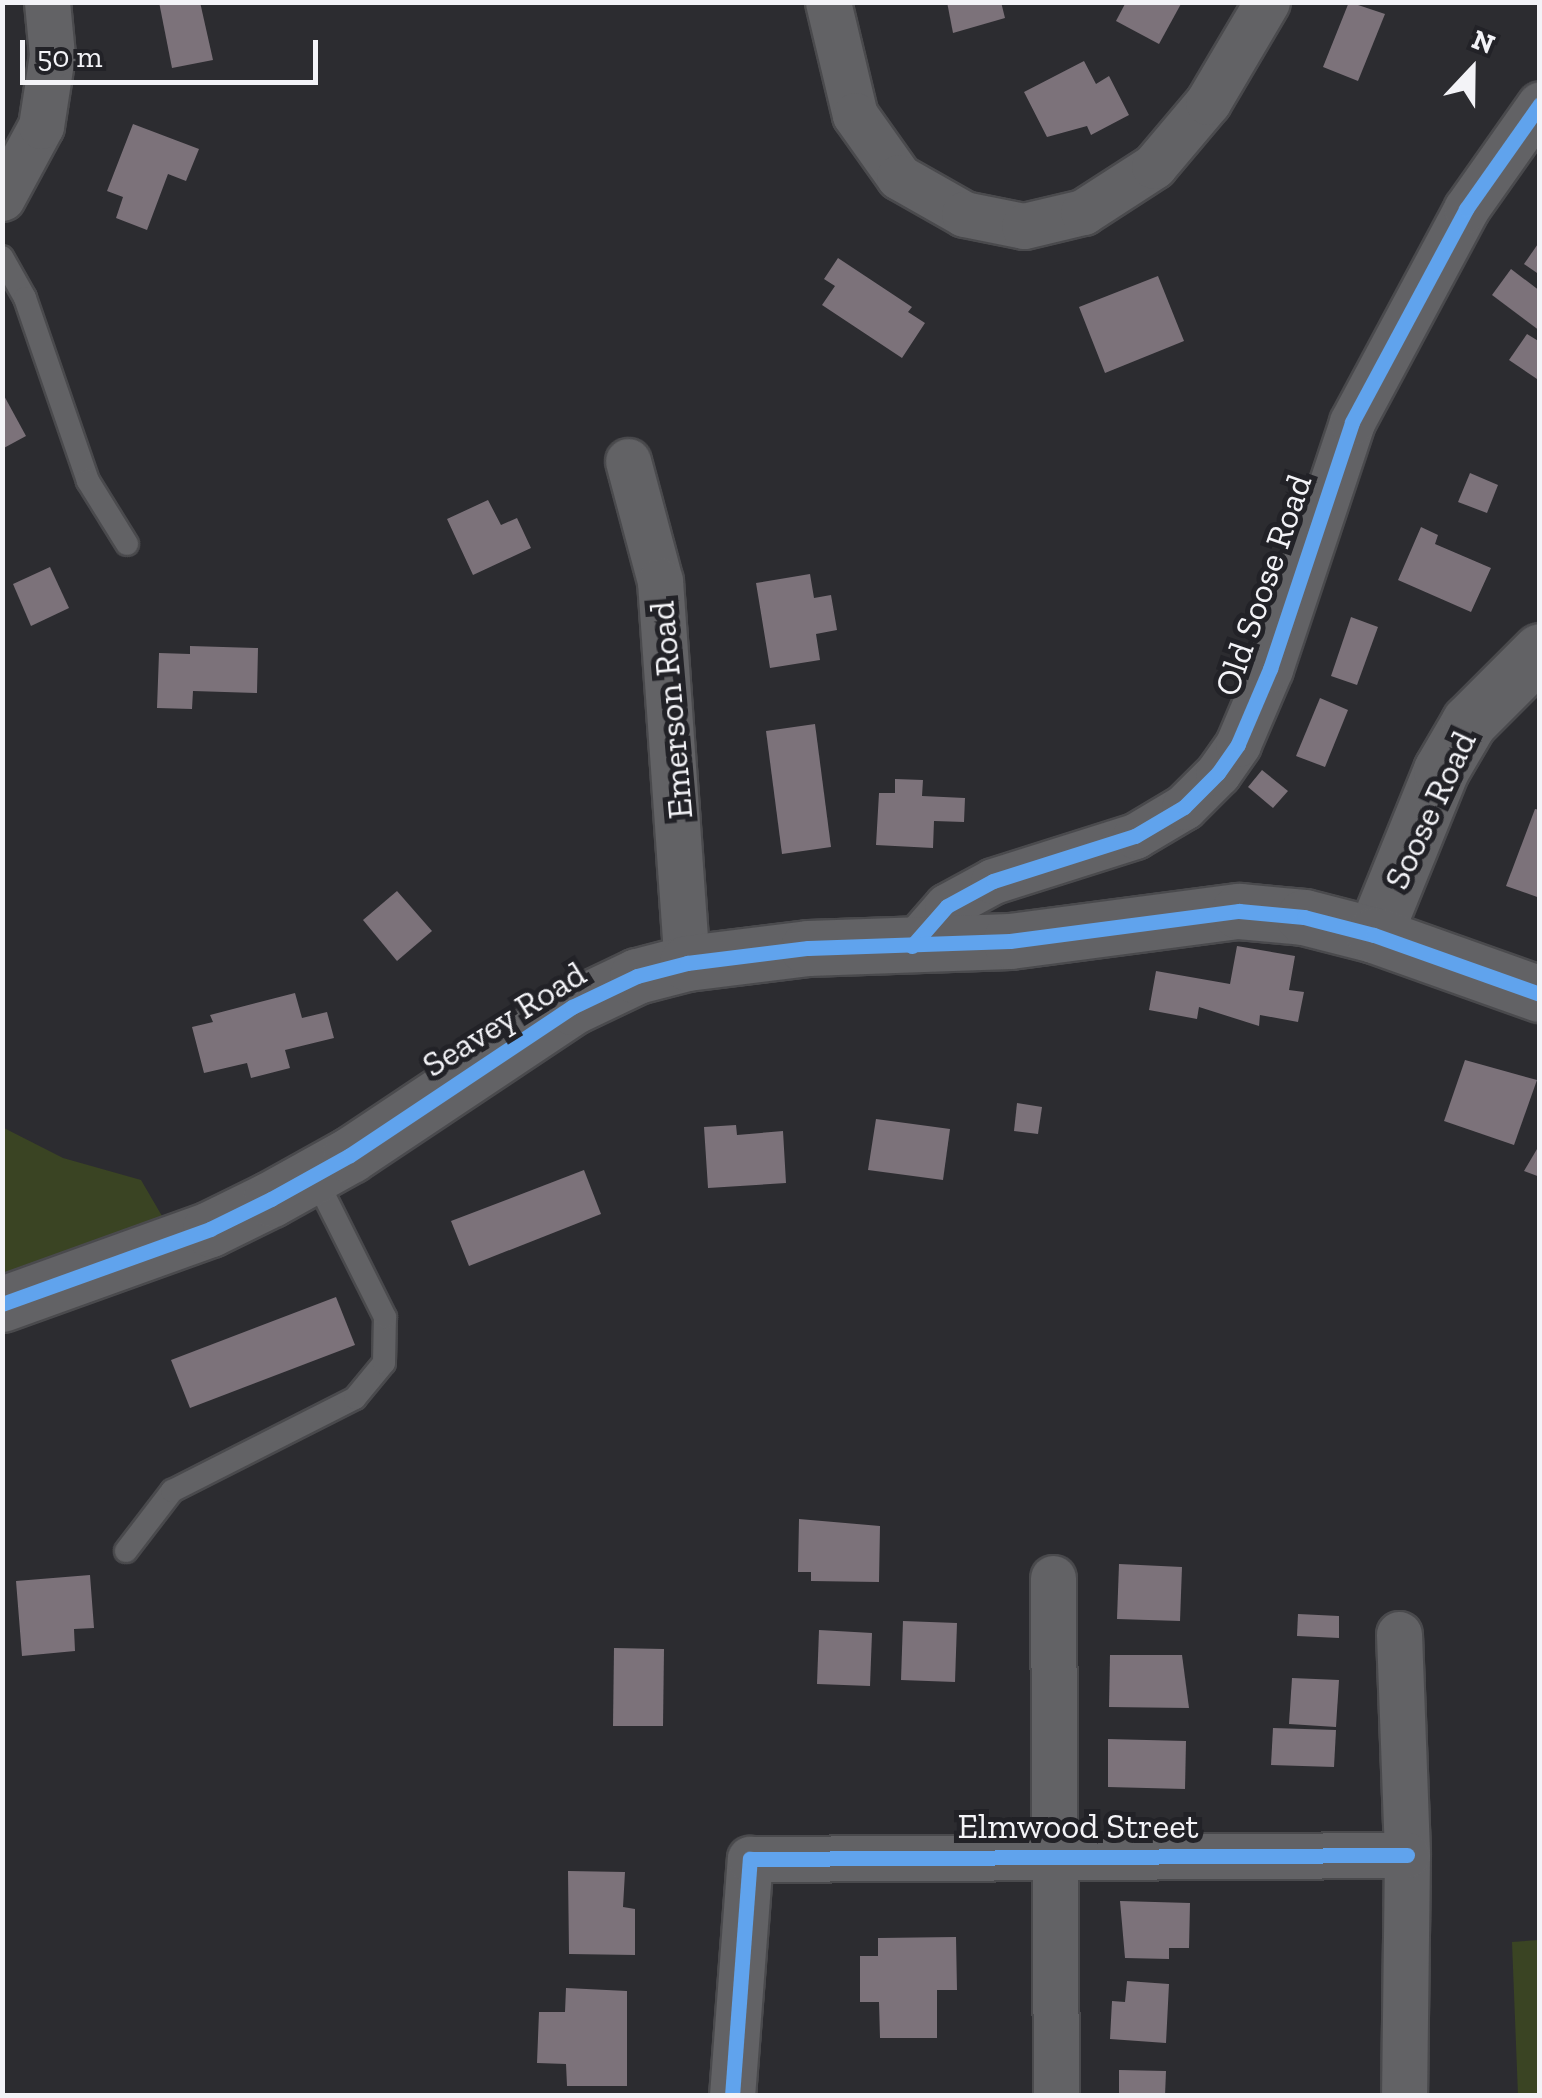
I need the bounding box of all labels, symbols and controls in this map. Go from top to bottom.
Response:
scale bar [25,20,322,82]
north arrow [1422,20,1522,120]
text: N [1467,22,1499,61]
text: 50 m [37,39,102,75]
street label: Old Soose Road [1206,469,1320,701]
street label: Emerson Road [641,599,701,821]
street label: Soose Road [1375,724,1485,896]
street label: Seavey Road [414,952,594,1086]
street label: Elmwood Street [957,1805,1199,1847]

